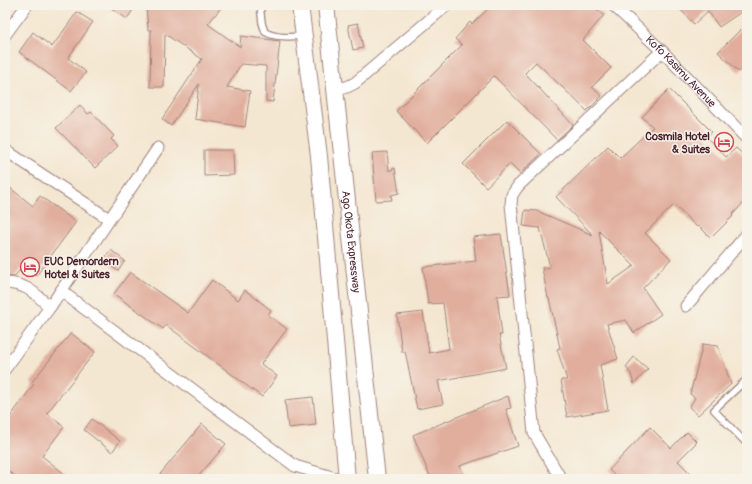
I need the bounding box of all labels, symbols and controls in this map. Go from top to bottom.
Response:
street label: Kofo Kasimu Avenue [643,33,719,110]
place label: Cosmila Hotel & Suites [645,130,710,156]
hotel icon: Cosmila Hotel & Suites [713,131,735,153]
street label: Ago Okota Expressway [339,190,363,294]
place label: EUC Demordern Hotel & Suites [44,255,119,281]
hotel icon: EUC Demordern Hotel & Suites [19,256,41,278]

